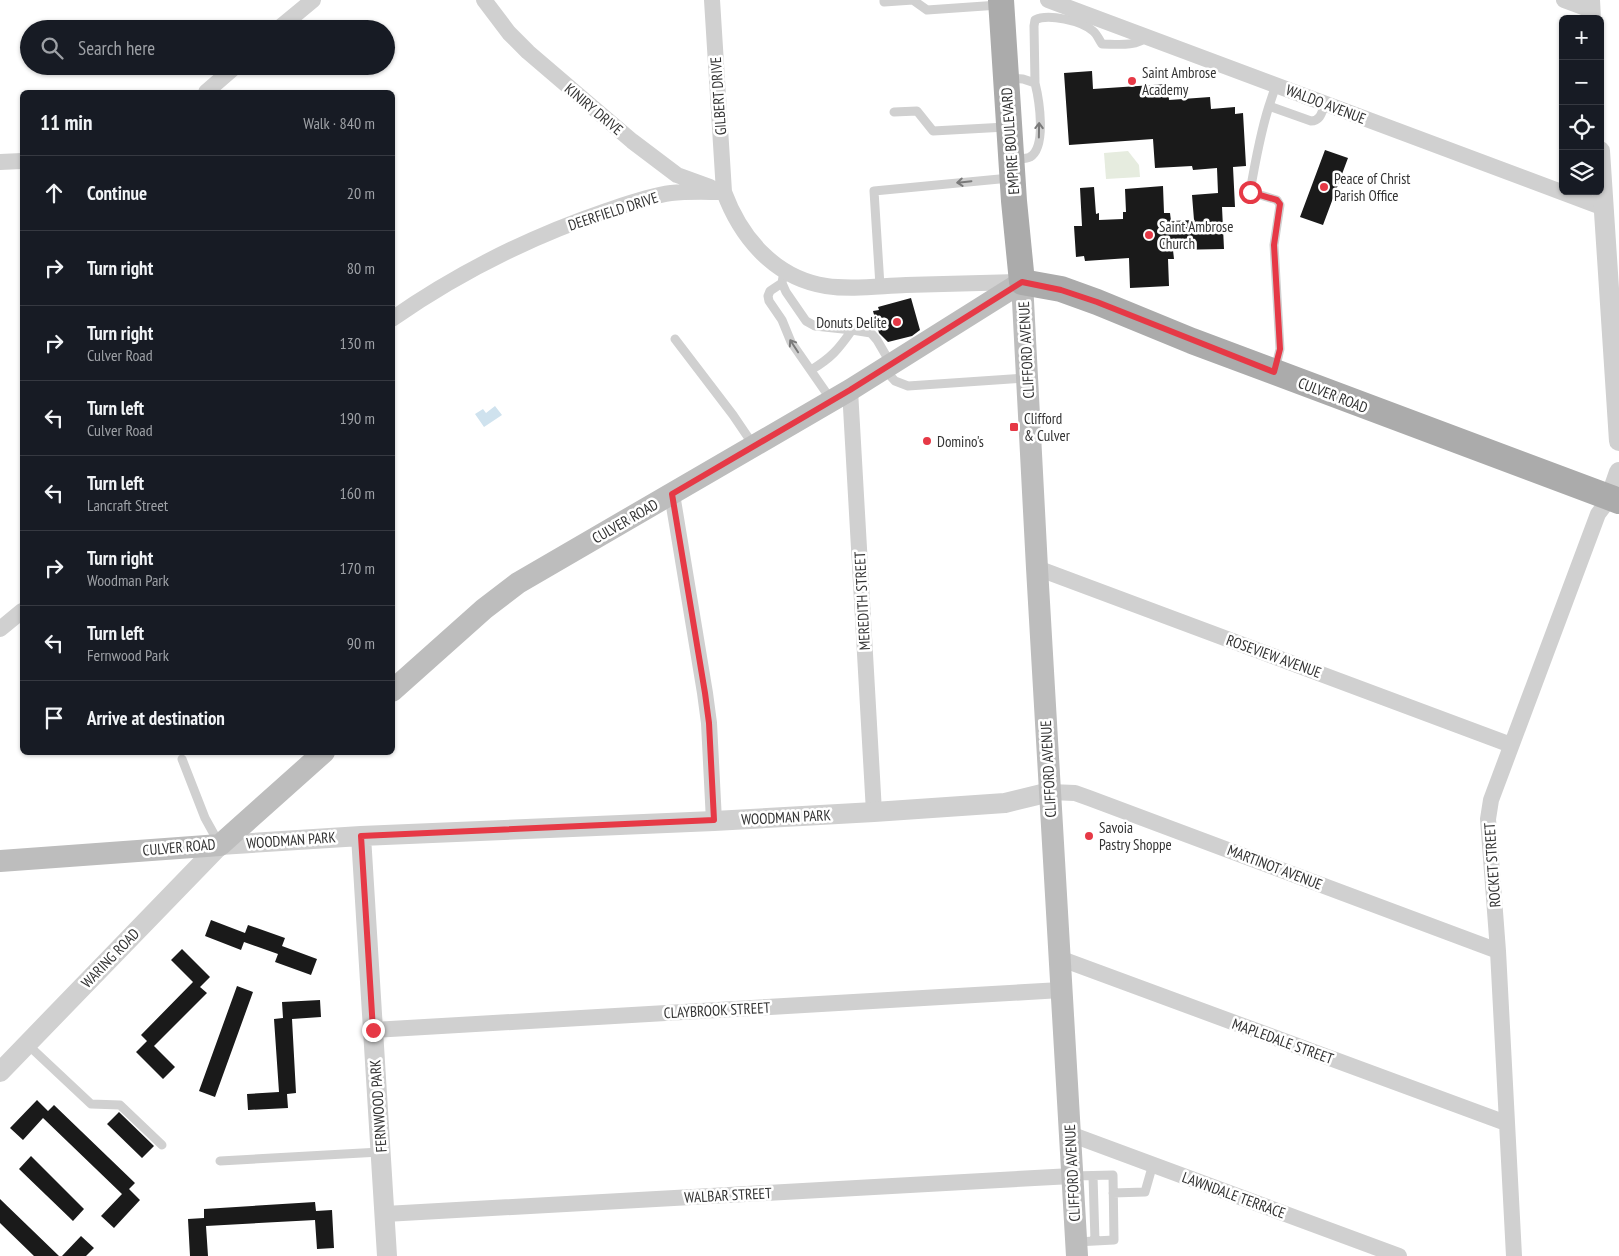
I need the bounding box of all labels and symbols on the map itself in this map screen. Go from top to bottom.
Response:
street label: GILBERT DRIVE [706,56,730,136]
place label: Saint Ambrose Academy [1142,63,1216,99]
marker: Saint Ambrose Academy [1126,75,1138,87]
street label: KINIRY DRIVE [561,79,627,139]
street label: WALDO AVENUE [1283,80,1369,128]
street label: EMPIRE BOULEVARD [997,87,1023,195]
one-way arrow [1035,122,1044,138]
place label: Peace of Christ Parish Office [1334,169,1410,205]
one-way arrow [956,177,972,187]
route start [1239,181,1262,204]
marker: Peace of Christ Parish Office [1318,181,1330,193]
street label: DEERFIELD DRIVE [566,188,660,234]
place label: Saint Ambrose Church [1159,217,1233,253]
marker: Saint Ambrose Church [1143,229,1155,241]
street label: CLIFFORD AVENUE [1014,301,1038,399]
place label: Donuts Delite [816,313,887,332]
marker: Donuts Delite [891,316,903,328]
one-way arrow [789,340,799,354]
street label: CULVER ROAD [1295,373,1371,417]
place label: Clifford & Culver [1024,409,1071,445]
marker: Clifford & Culver [1008,421,1020,433]
place label: Domino's [937,432,984,451]
marker: Domino's [921,435,933,447]
street label: CULVER ROAD [589,494,661,547]
street label: MEREDITH STREET [850,551,874,651]
street label: ROSEVIEW AVENUE [1224,630,1324,682]
street label: CLIFFORD AVENUE [1036,720,1060,818]
street label: WOODMAN PARK [741,805,832,829]
place label: Savoia Pastry Shoppe [1099,818,1172,854]
street label: ROCKET STREET [1480,822,1504,908]
street label: WOODMAN PARK [246,827,337,853]
marker: Savoia Pastry Shoppe [1083,830,1095,842]
street label: CULVER ROAD [142,834,216,860]
street label: MARTINOT AVENUE [1225,840,1325,894]
street label: WARING ROAD [77,924,143,992]
street label: CLAYBROOK STREET [663,998,771,1022]
street label: MAPLEDALE STREET [1230,1014,1337,1068]
route end [362,1019,385,1042]
street label: FERNWOOD PARK [365,1058,391,1153]
street label: CLIFFORD AVENUE [1060,1124,1084,1222]
street label: LAWNDALE TERRACE [1180,1168,1288,1222]
street label: WALBAR STREET [684,1183,772,1207]

